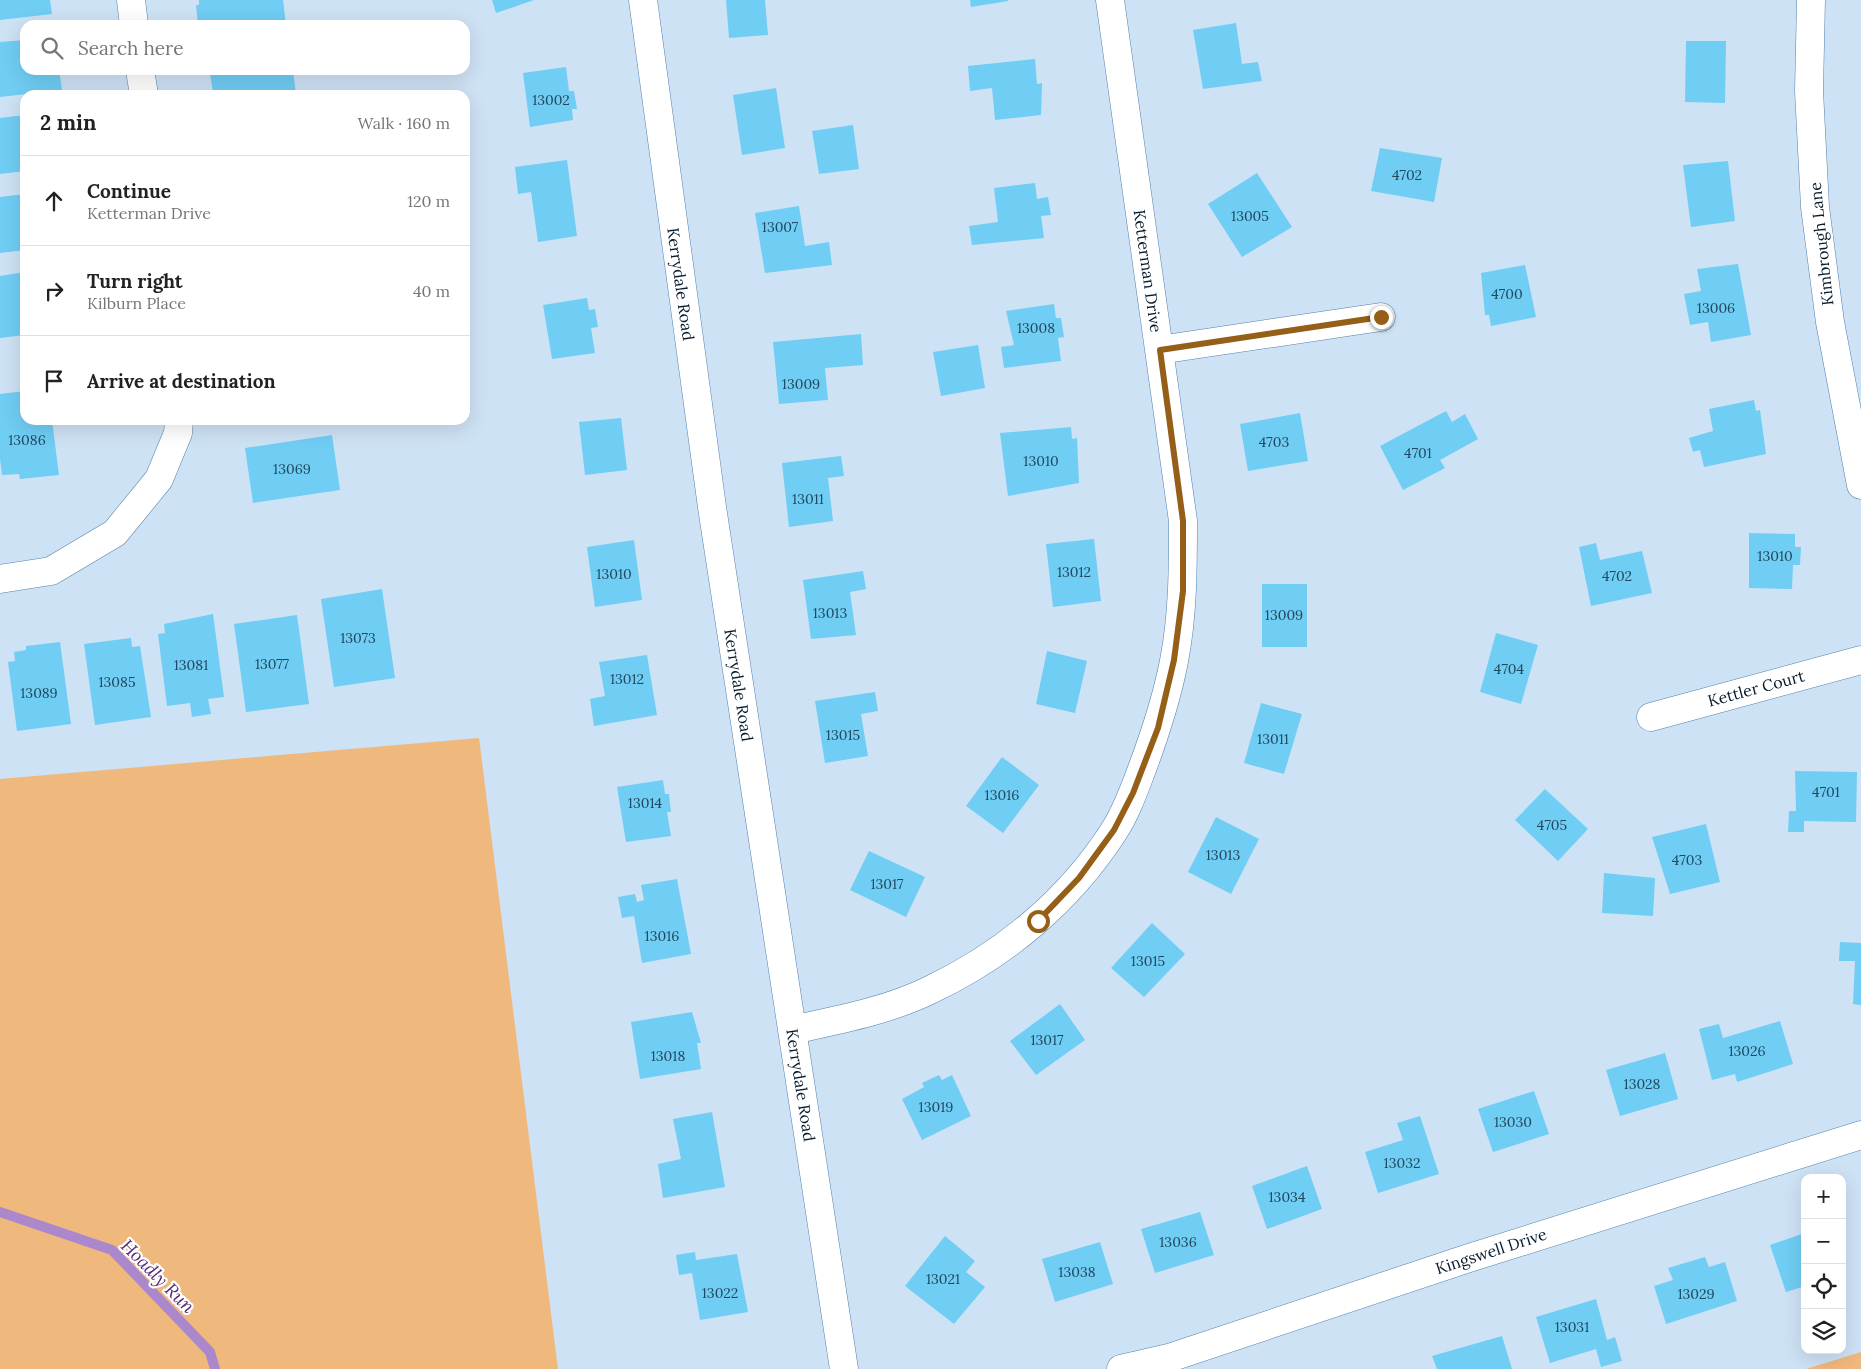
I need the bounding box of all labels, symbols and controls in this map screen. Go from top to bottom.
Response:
search box [20,20,470,75]
icon: search [38,34,66,62]
text: Search here [78,36,184,60]
house number: 13002 [532,91,570,109]
text: 2 min [40,109,96,136]
text: Walk · 160 m [358,113,450,133]
house number: 4702 [1392,166,1422,184]
text: Continue [87,179,171,203]
street label: Kimbrough Lane [1805,181,1837,307]
icon: ahead [40,187,68,215]
text: 120 m [407,191,450,211]
text: Ketterman Drive [87,203,211,223]
house number: 13005 [1231,207,1269,225]
street label: Ketterman Drive [1129,208,1167,334]
house number: 13007 [762,218,799,236]
street label: Kerrydale Road [663,226,699,342]
text: Turn right [87,269,183,293]
icon: right [40,277,68,305]
text: 40 m [413,281,450,301]
house number: 4700 [1491,285,1523,303]
text: Kilburn Place [87,293,186,313]
house number: 13006 [1697,299,1735,317]
route end [1370,306,1393,329]
house number: 13008 [1017,319,1055,337]
icon: arrive [40,367,68,395]
text: Arrive at destination [87,369,276,393]
house number: 13009 [782,375,820,393]
house number: 13086 [8,431,46,449]
house number: 4703 [1259,433,1289,451]
house number: 4701 [1404,444,1432,462]
house number: 13010 [1023,452,1059,470]
house number: 13069 [273,460,311,478]
house number: 13011 [792,490,824,508]
house number: 13010 [1757,547,1793,565]
house number: 13012 [1057,563,1091,581]
house number: 13010 [596,565,632,583]
house number: 4702 [1602,567,1632,585]
house number: 13013 [813,604,847,622]
house number: 13009 [1265,606,1303,624]
street label: Kerrydale Road [720,627,758,743]
house number: 13073 [340,629,376,647]
house number: 13077 [255,655,290,673]
house number: 13081 [174,656,208,674]
house number: 4704 [1494,660,1525,678]
street label: Kettler Court [1705,665,1807,711]
house number: 13012 [610,670,644,688]
house number: 13085 [98,673,136,691]
house number: 13089 [20,684,58,702]
house number: 13015 [826,726,860,744]
house number: 13011 [1257,730,1289,748]
house number: 4701 [1812,783,1840,801]
house number: 13016 [985,786,1019,804]
house number: 13014 [628,794,663,812]
house number: 4705 [1537,816,1567,834]
house number: 13013 [1206,846,1240,864]
house number: 4703 [1672,851,1702,869]
house number: 13017 [870,875,904,893]
route start [1027,910,1050,933]
house number: 13016 [645,927,679,945]
house number: 13015 [1131,952,1165,970]
street label: Kerrydale Road [782,1027,820,1143]
house number: 13017 [1030,1031,1064,1049]
house number: 13026 [1728,1042,1766,1060]
house number: 13018 [651,1047,685,1065]
house number: 13028 [1624,1075,1661,1093]
house number: 13019 [919,1098,953,1116]
house number: 13030 [1494,1113,1532,1131]
house number: 13032 [1384,1154,1420,1172]
map controls [1801,1174,1846,1354]
button: + [1801,1174,1846,1219]
house number: 13034 [1269,1188,1306,1206]
button: − [1801,1219,1846,1264]
street label: Kingswell Drive [1433,1224,1549,1278]
house number: 13036 [1159,1233,1197,1251]
water label: Hoadly Run [116,1234,200,1318]
house number: 13038 [1058,1263,1096,1281]
button: locate [1801,1264,1846,1309]
house number: 13021 [926,1270,960,1288]
house number: 13022 [702,1284,738,1302]
house number: 13029 [1677,1285,1715,1303]
button: layers [1801,1309,1846,1354]
house number: 13031 [1555,1318,1589,1336]

